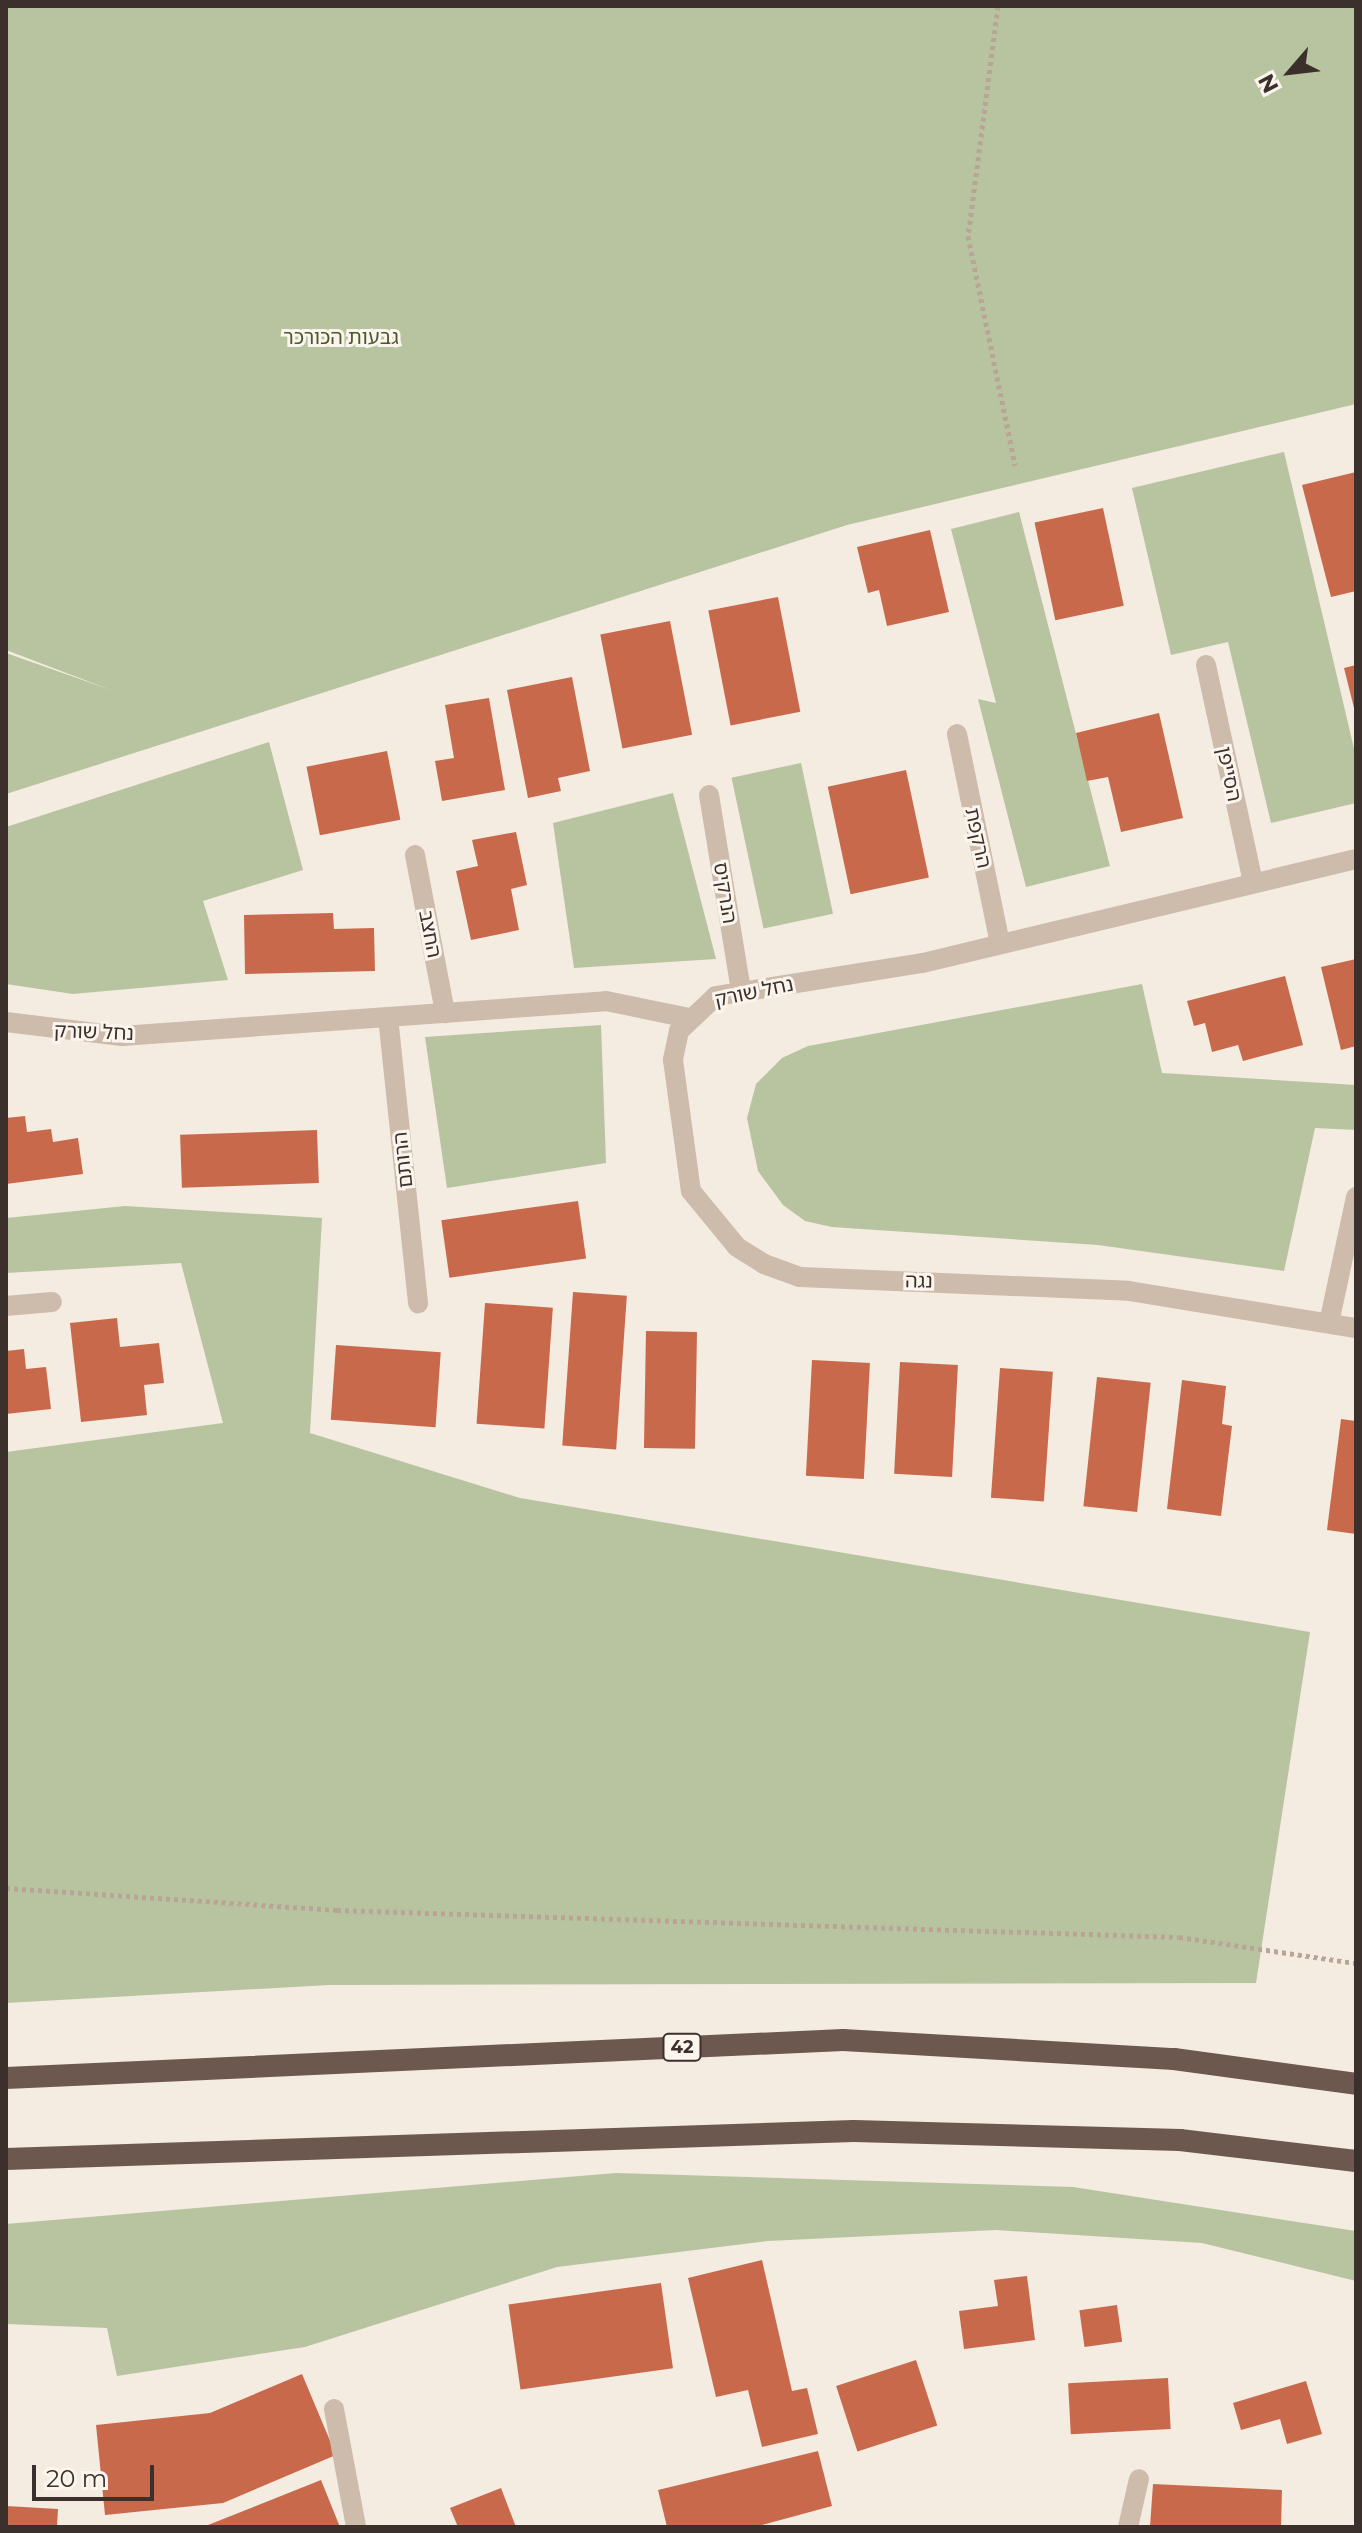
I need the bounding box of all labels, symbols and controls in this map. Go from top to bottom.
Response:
north arrow [1250,32,1330,112]
text: N [1252,69,1284,98]
park label: גבעות הכורכר [283,325,399,349]
street label: הסייפן [1212,744,1246,804]
street label: הרקפת [960,806,996,870]
street label: הנרקיס [708,861,742,925]
street label: החצב [414,908,446,960]
street label: נחל שורק [712,972,796,1012]
street label: נחל שורק [54,1019,134,1045]
street label: הרותם [388,1131,418,1189]
street label: נגה [905,1269,933,1293]
road number: 42 [662,2033,702,2061]
scale bar [36,2449,158,2499]
text: 20 m [46,2464,107,2493]

